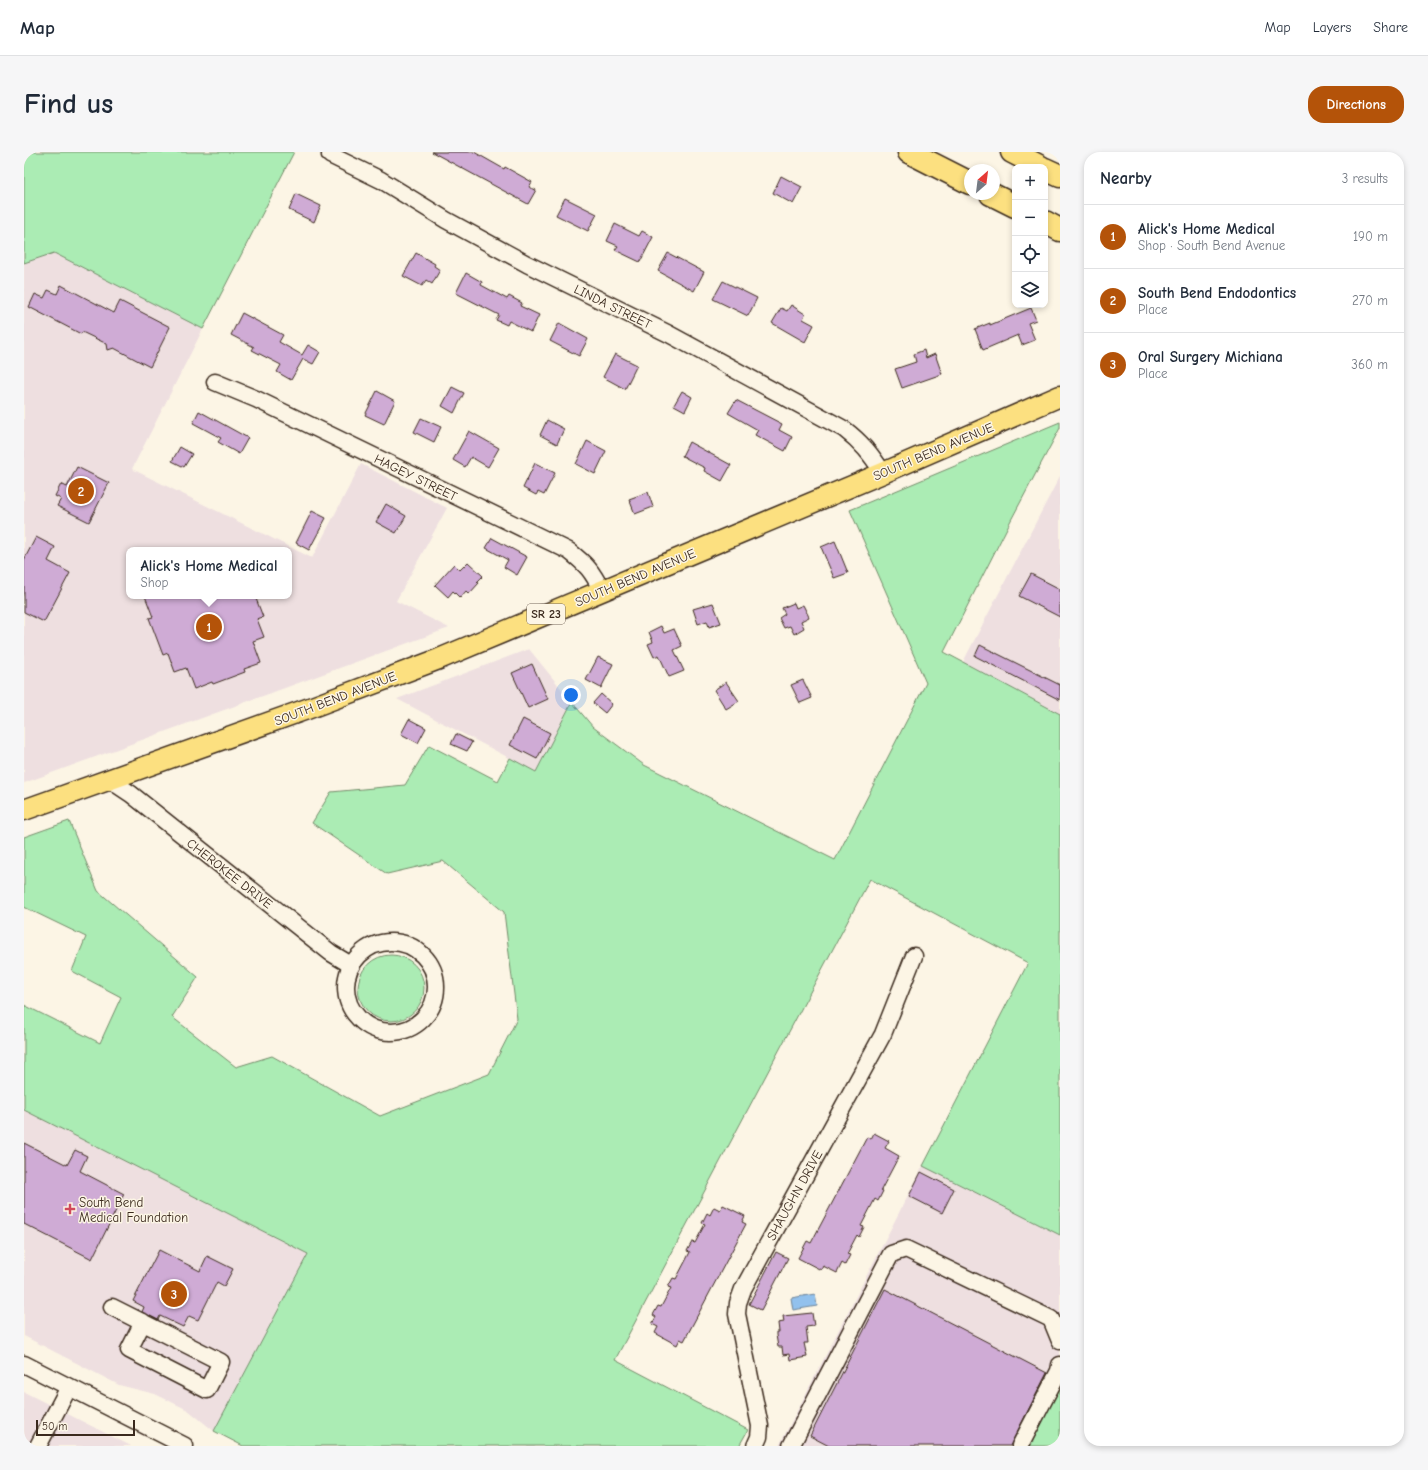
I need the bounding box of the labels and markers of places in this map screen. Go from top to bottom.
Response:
pin: 2 [68,476,94,506]
pin: 1 [196,612,222,642]
place label: South Bend Medical Foundation [79,1195,188,1225]
marker: South Bend Medical Foundation [64,1203,76,1215]
pin: 3 [161,1279,187,1309]

